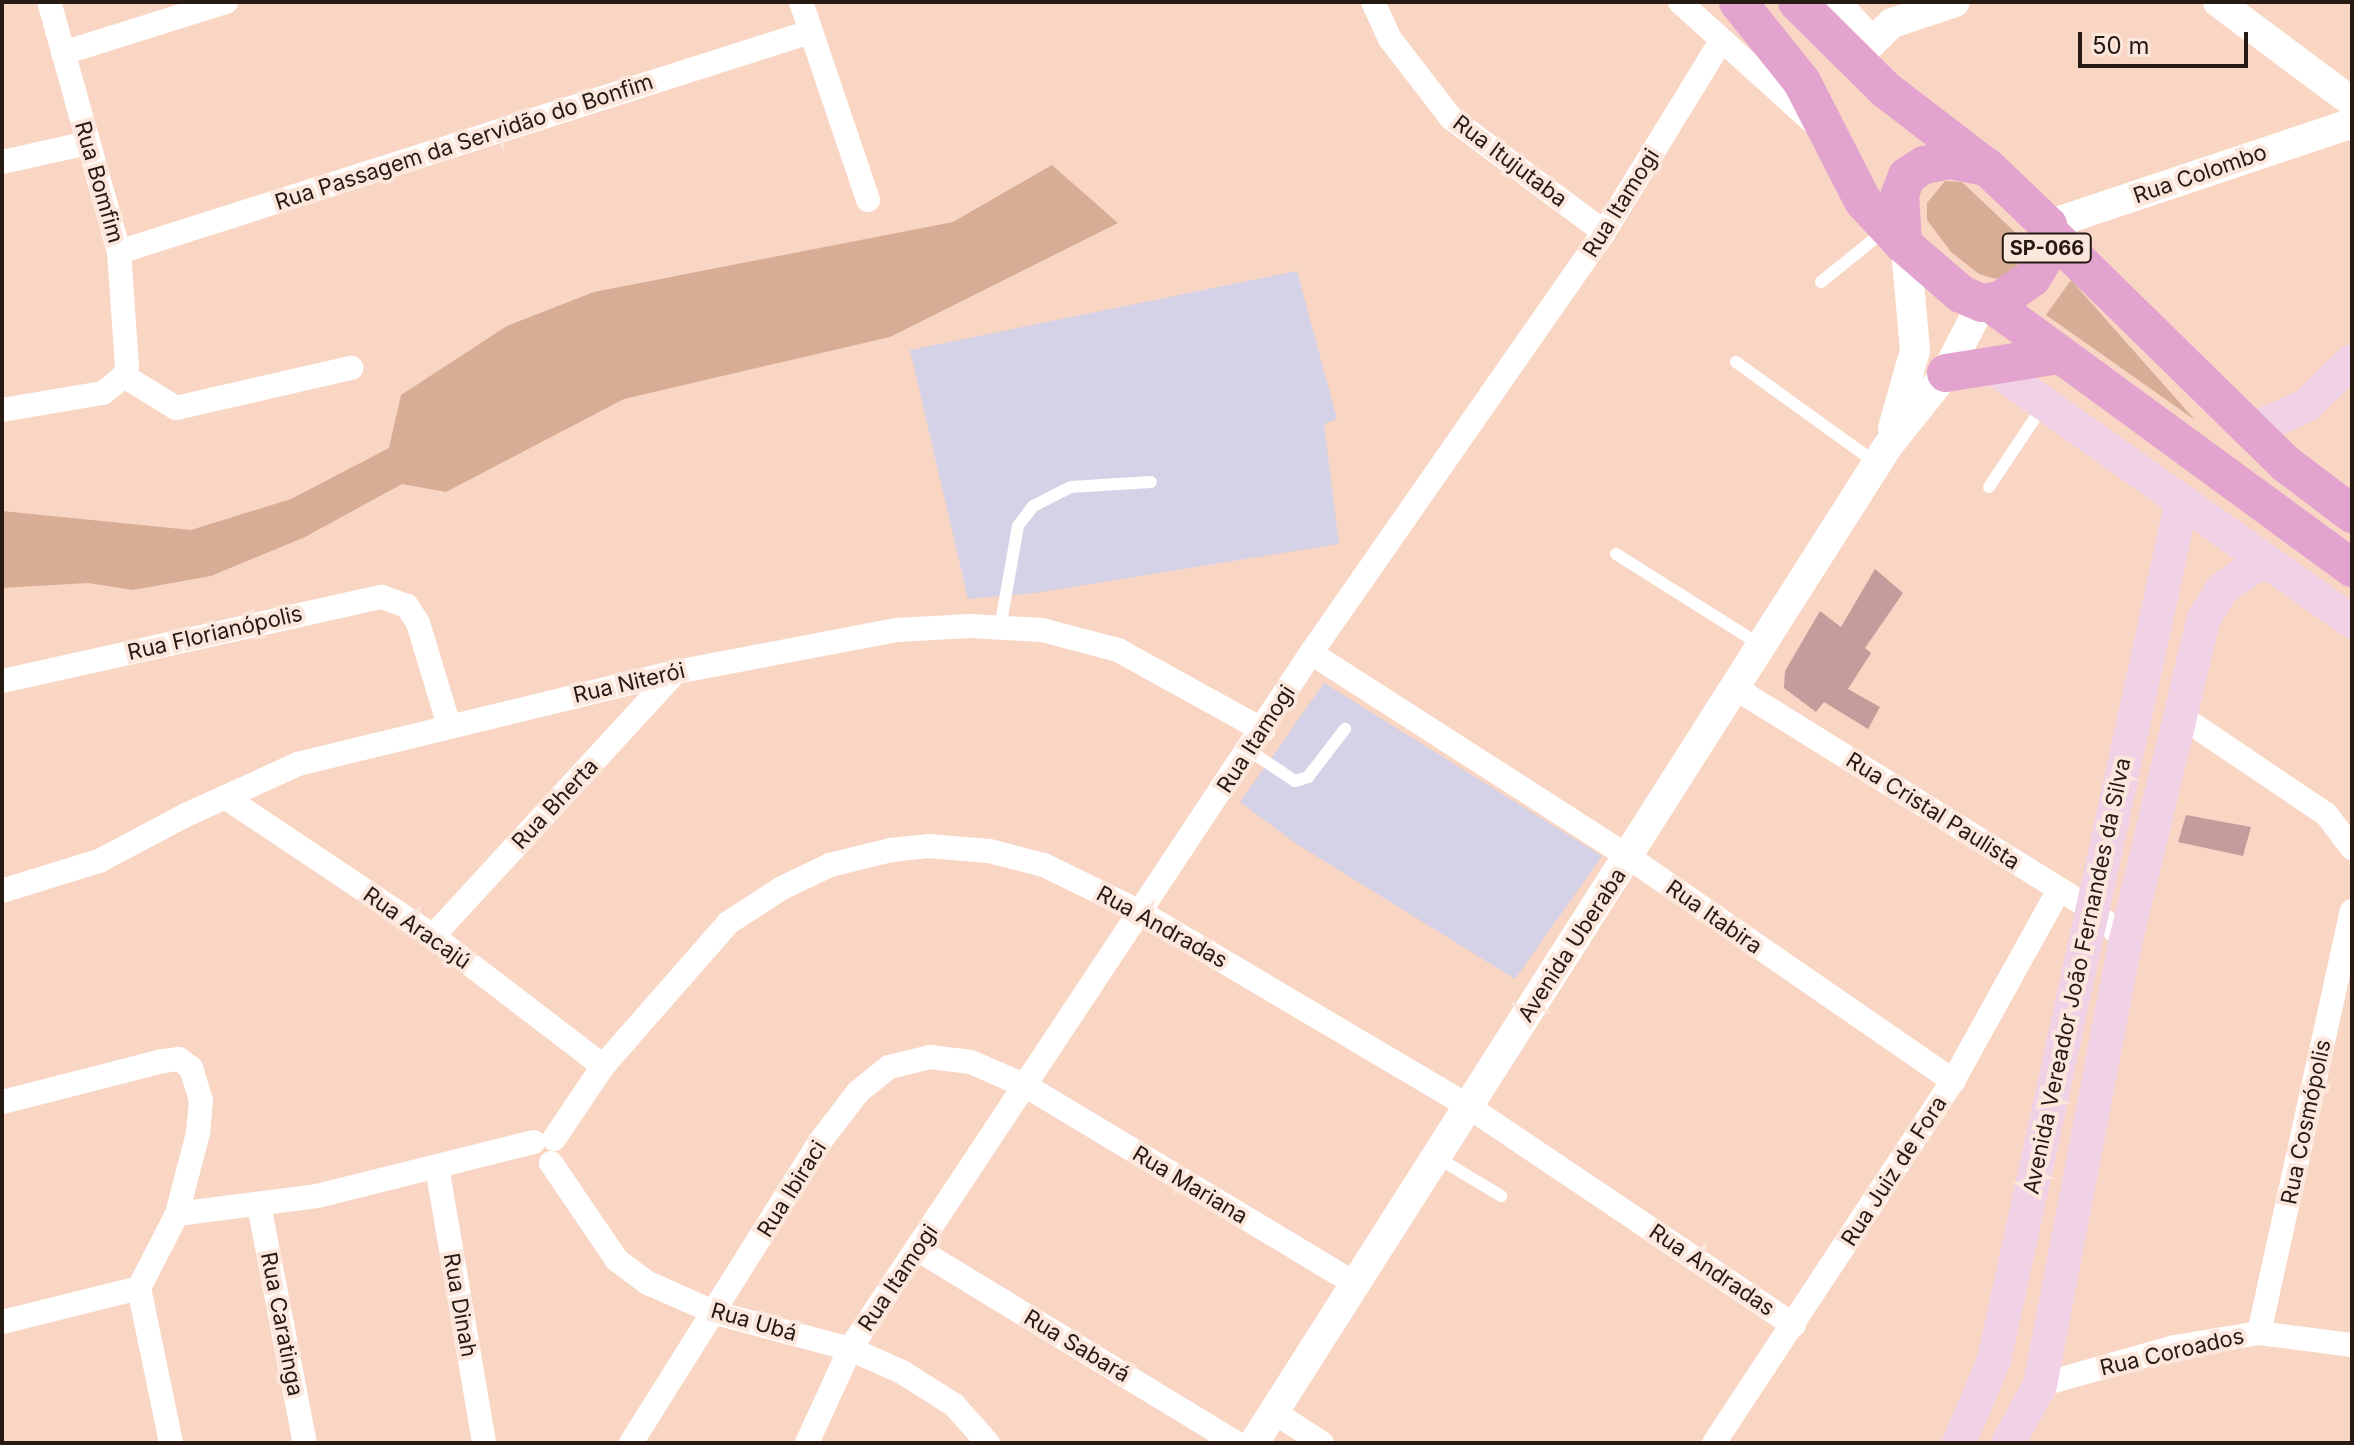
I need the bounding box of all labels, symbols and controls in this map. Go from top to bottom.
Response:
scale bar [2082,16,2252,66]
text: 50 m [2092,31,2150,60]
street label: Rua Passagem da Servidão do Bonfim [272,68,656,216]
street label: Rua Itujutaba [1448,109,1572,213]
street label: Rua Bomfim [69,118,129,246]
street label: Rua Colombo [2130,139,2270,209]
street label: Rua Itamogi [1577,144,1665,262]
road number: SP-066 [2001,232,2093,264]
street label: Rua Florianópolis [125,600,305,666]
street label: Rua Niterói [571,657,687,709]
street label: Rua Itamogi [1211,680,1301,798]
street label: Rua Cristal Paulista [1841,747,2025,875]
street label: Rua Bherta [506,753,604,855]
street label: Avenida Vereador João Fernandes da Silva [2018,755,2136,1197]
street label: Avenida Uberaba [1512,863,1632,1027]
street label: Rua Itabira [1661,874,1767,960]
street label: Rua Andradas [1092,880,1232,974]
street label: Rua Aracajú [358,881,476,975]
street label: Rua Cosmópolis [2276,1037,2336,1207]
street label: Rua Juiz de Fora [1836,1091,1952,1251]
street label: Rua Ibiraci [752,1136,832,1242]
street label: Rua Mariana [1128,1140,1252,1230]
street label: Rua Andradas [1644,1218,1780,1322]
street label: Rua Itamogi [853,1220,943,1336]
street label: Rua Caratinga [255,1250,309,1398]
street label: Rua Dinah [438,1251,482,1359]
street label: Rua Ubá [708,1297,800,1347]
street label: Rua Sabará [1019,1304,1135,1388]
street label: Rua Coroados [2097,1323,2247,1381]

